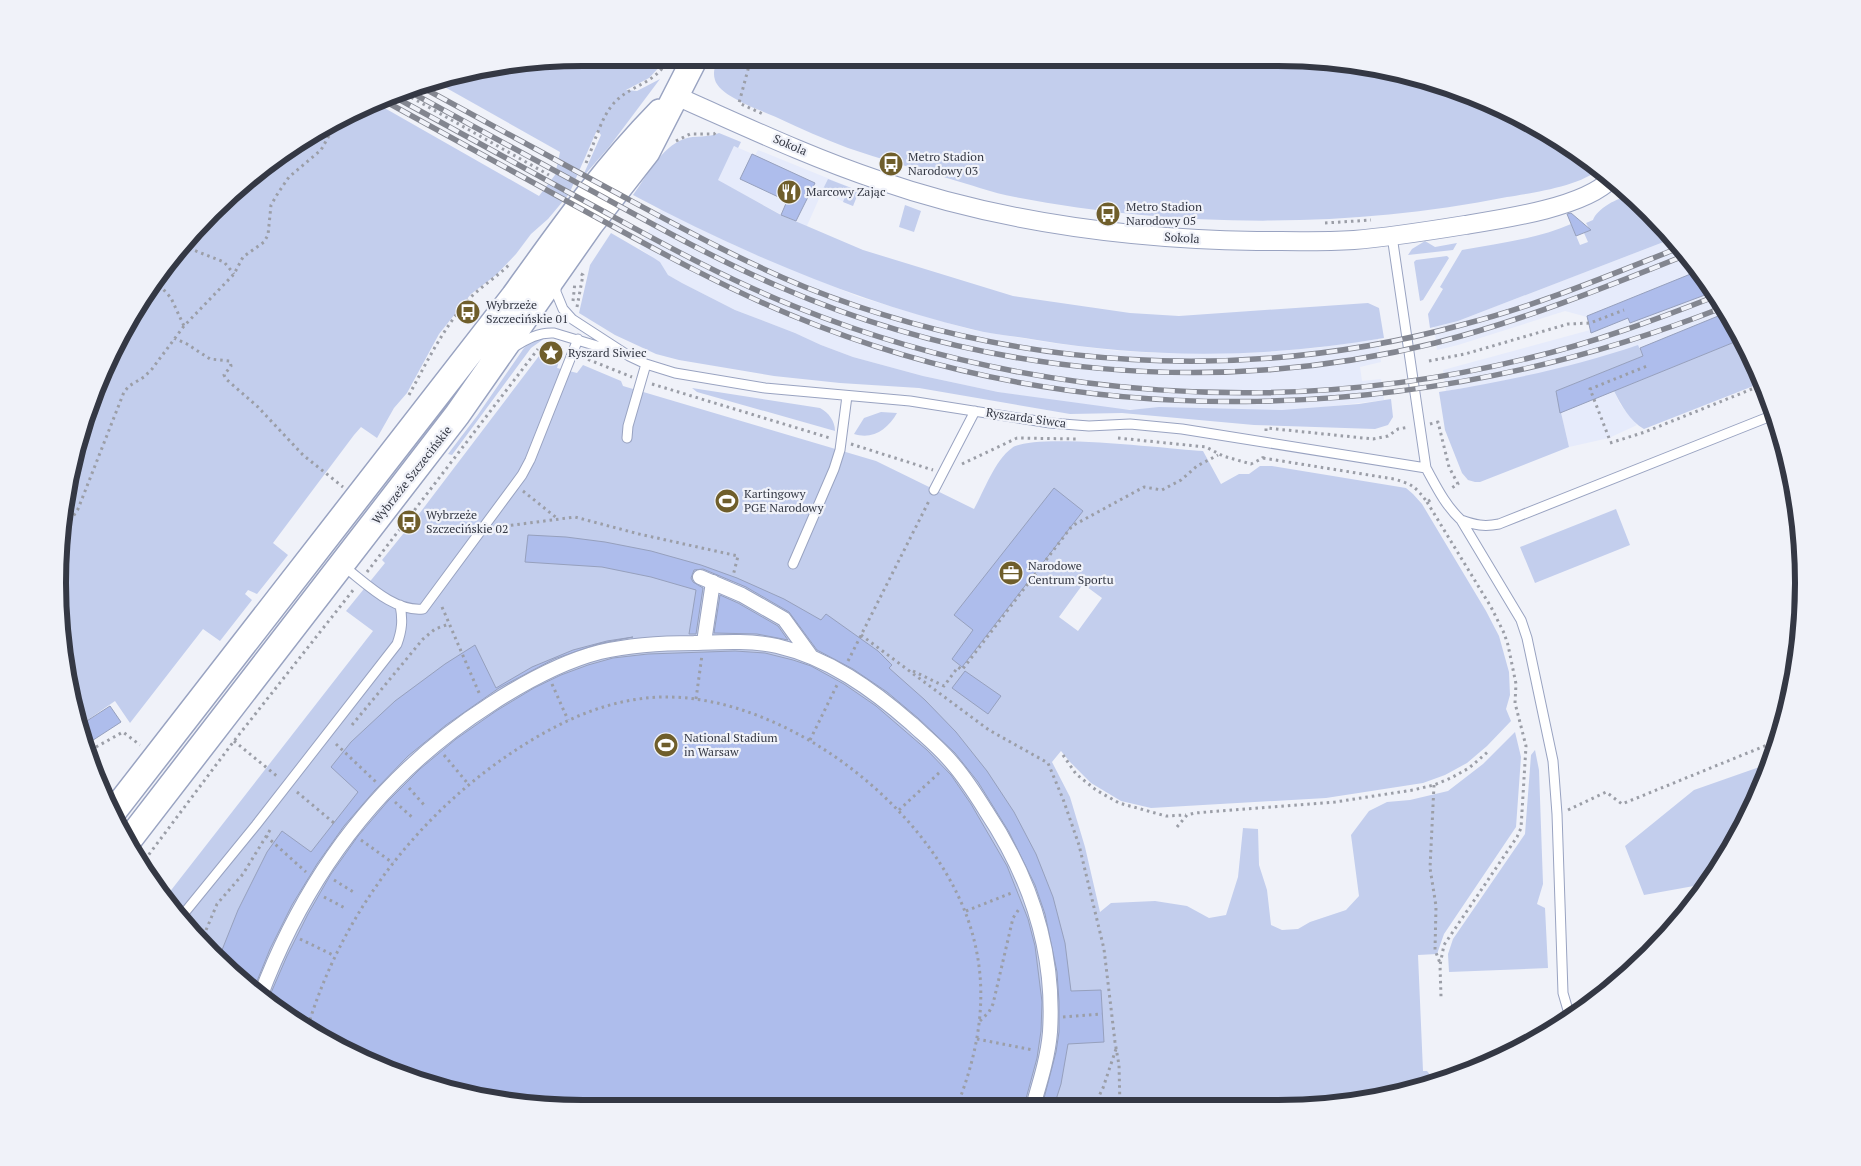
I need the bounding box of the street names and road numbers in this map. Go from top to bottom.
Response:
street label: Sokola [771,131,809,158]
street label: Sokola [1164,229,1200,246]
street label: Ryszarda Siwca [985,404,1067,431]
street label: Wybrzeże Szczecińskie [369,423,455,527]

